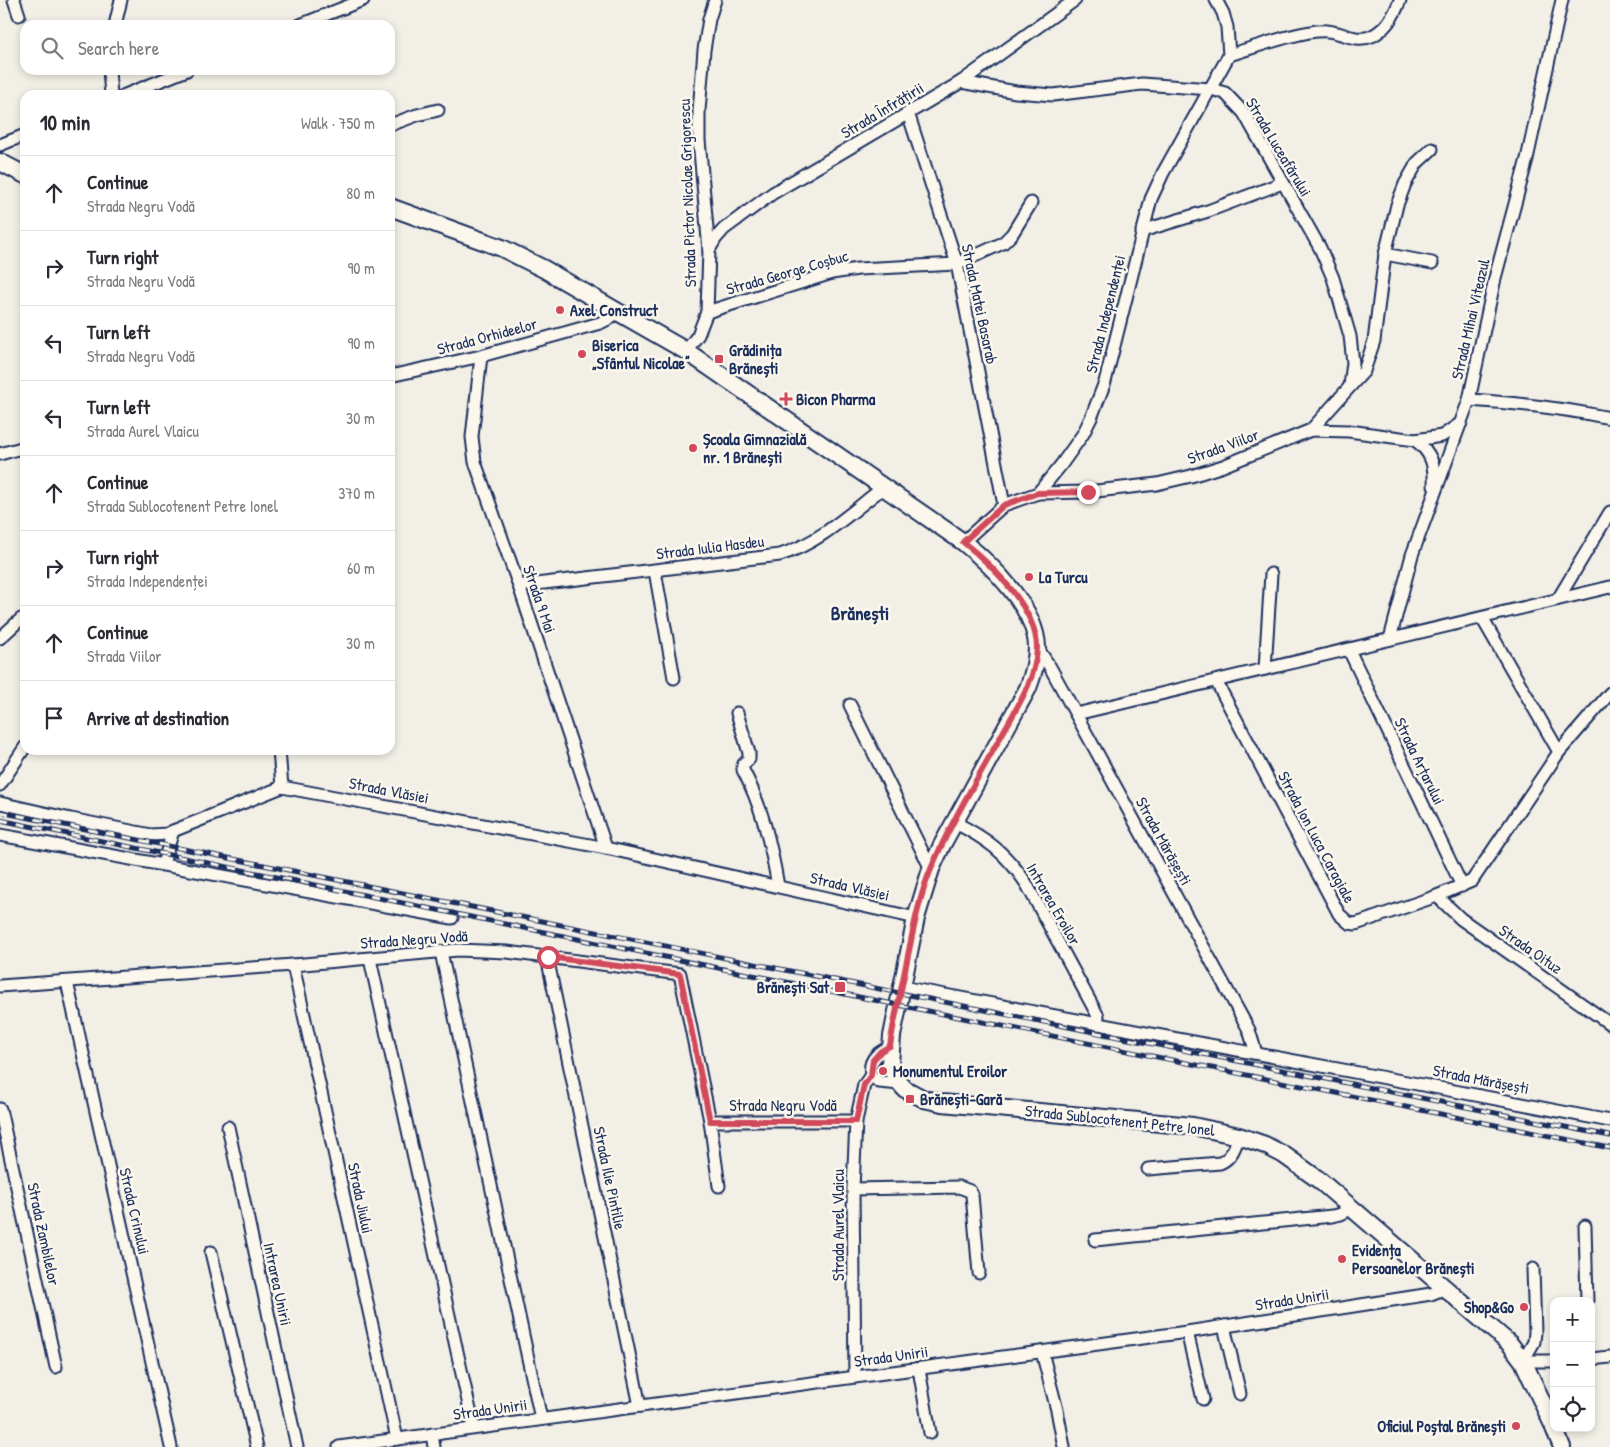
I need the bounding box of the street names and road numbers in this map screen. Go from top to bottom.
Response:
street label: Strada Înfrățirii [836,77,928,143]
street label: Strada Luceafărului [1241,94,1317,200]
street label: Strada Pictor Nicolae Grigorescu [673,98,701,288]
street label: Strada Matei Basarab [957,242,1003,366]
street label: Strada George Coșbuc [723,244,851,300]
street label: Strada Independenței [1080,253,1130,375]
street label: Strada Mihai Viteazul [1445,256,1495,381]
street label: Strada Orhideelor [435,312,539,360]
street label: Strada Viilor [1184,423,1262,469]
street label: Strada Iulia Hasdeu [655,529,766,565]
street label: Strada 9 Mai [518,562,562,636]
street label: Strada Arțarului [1390,714,1450,808]
street label: Strada Ion Luca Caragiale [1273,767,1361,907]
street label: Strada Vlăsiei [347,772,431,808]
street label: Strada Mărășești [1131,793,1197,889]
street label: Intrarea Eroilor [1022,859,1086,949]
street label: Strada Vlăsiei [808,866,892,906]
street label: Strada Oituz [1495,919,1567,979]
street label: Strada Negru Vodă [360,924,468,954]
street label: Strada Mărășești [1431,1059,1531,1099]
street label: Strada Negru Vodă [729,1094,837,1116]
street label: Strada Sublocotenent Petre Ionel [1024,1099,1217,1141]
street label: Strada Ilie Pintilie [588,1124,632,1232]
street label: Strada Jiului [343,1161,379,1235]
street label: Strada Crinului [114,1166,156,1256]
street label: Strada Aurel Vlaicu [827,1168,849,1281]
street label: Strada Zambilelor [22,1181,66,1287]
street label: Intrarea Unirii [258,1240,298,1328]
street label: Strada Unirii [1254,1282,1330,1316]
street label: Strada Unirii [853,1340,929,1372]
street label: Strada Unirii [452,1393,528,1425]

